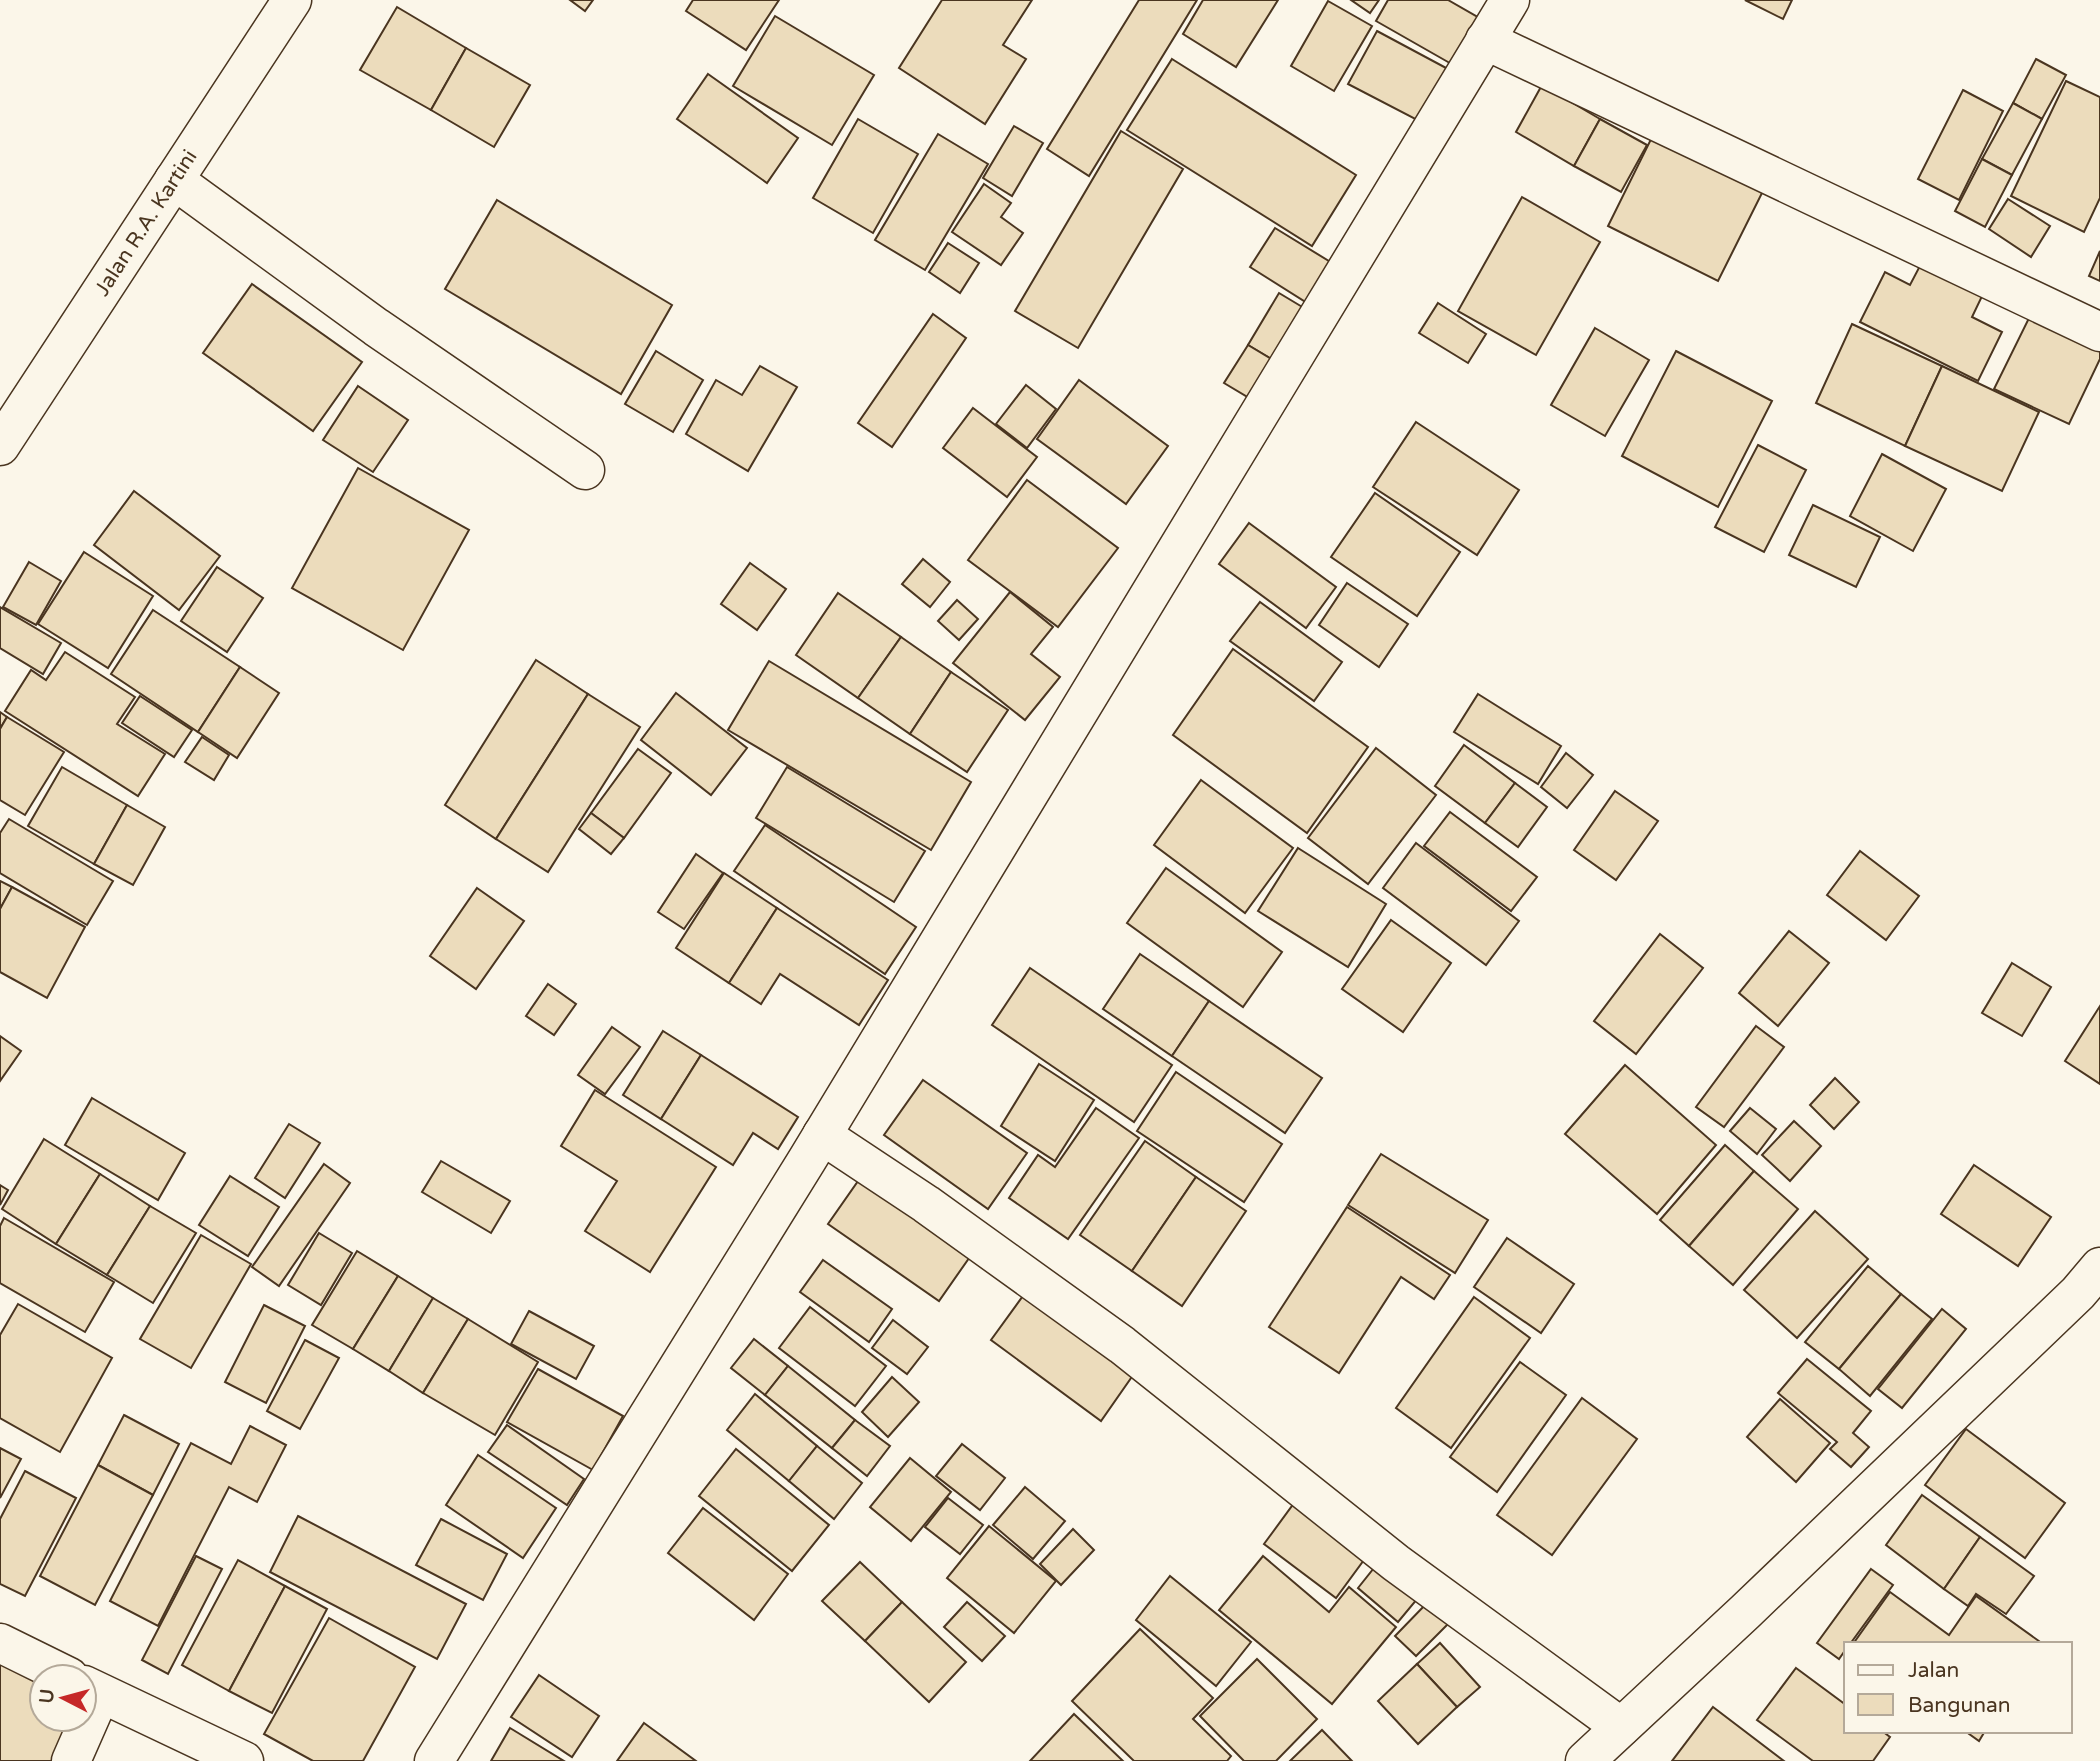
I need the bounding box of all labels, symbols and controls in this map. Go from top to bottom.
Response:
street label: Jalan R.A. Kartini [89,145,203,301]
legend [1844,1642,2072,1733]
text: Jalan [1908,1658,1959,1683]
north arrow [28,1663,98,1733]
text: U [35,1688,59,1705]
text: Bangunan [1908,1693,2011,1718]

